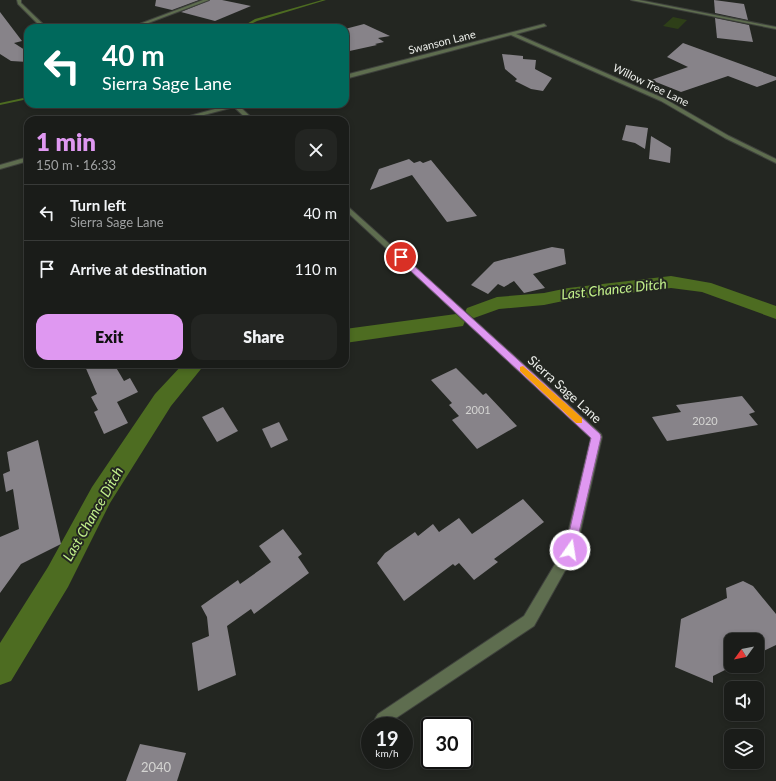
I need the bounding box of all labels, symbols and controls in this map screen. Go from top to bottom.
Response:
street label: Swanson Lane [407,27,477,56]
text: 40 m [102,38,165,72]
icon: left [36,40,88,92]
street label: Willow Tree Lane [611,61,691,109]
text: Sierra Sage Lane [102,72,232,94]
text: 1 min [36,127,96,156]
button: close [295,129,337,171]
text: 150 m · 16:33 [36,157,116,173]
text: Turn left [70,196,126,214]
icon: left [36,202,58,224]
text: 40 m [303,204,337,222]
text: Sierra Sage Lane [70,214,164,230]
pin [384,240,418,274]
icon: arrive [390,246,412,268]
icon: arrive [36,258,58,280]
text: Arrive at destination [70,260,207,278]
text: 110 m [295,260,337,278]
water label: Last Chance Ditch [560,275,668,302]
button: Exit [36,314,183,360]
button: Share [191,314,337,360]
street label: Sierra Sage Lane [525,352,605,426]
house number: 2001 [465,403,491,416]
house number: 2020 [692,414,718,427]
water label: Last Chance Ditch [59,464,126,564]
position arrow [549,529,591,571]
north arrow [724,633,764,673]
map controls [724,633,764,769]
button: sound [724,681,764,721]
speed limit sign: 30 [421,717,473,769]
text: 19 [375,726,399,750]
button: layers [724,729,764,769]
text: km/h [375,747,399,759]
house number: 2040 [141,759,172,775]

